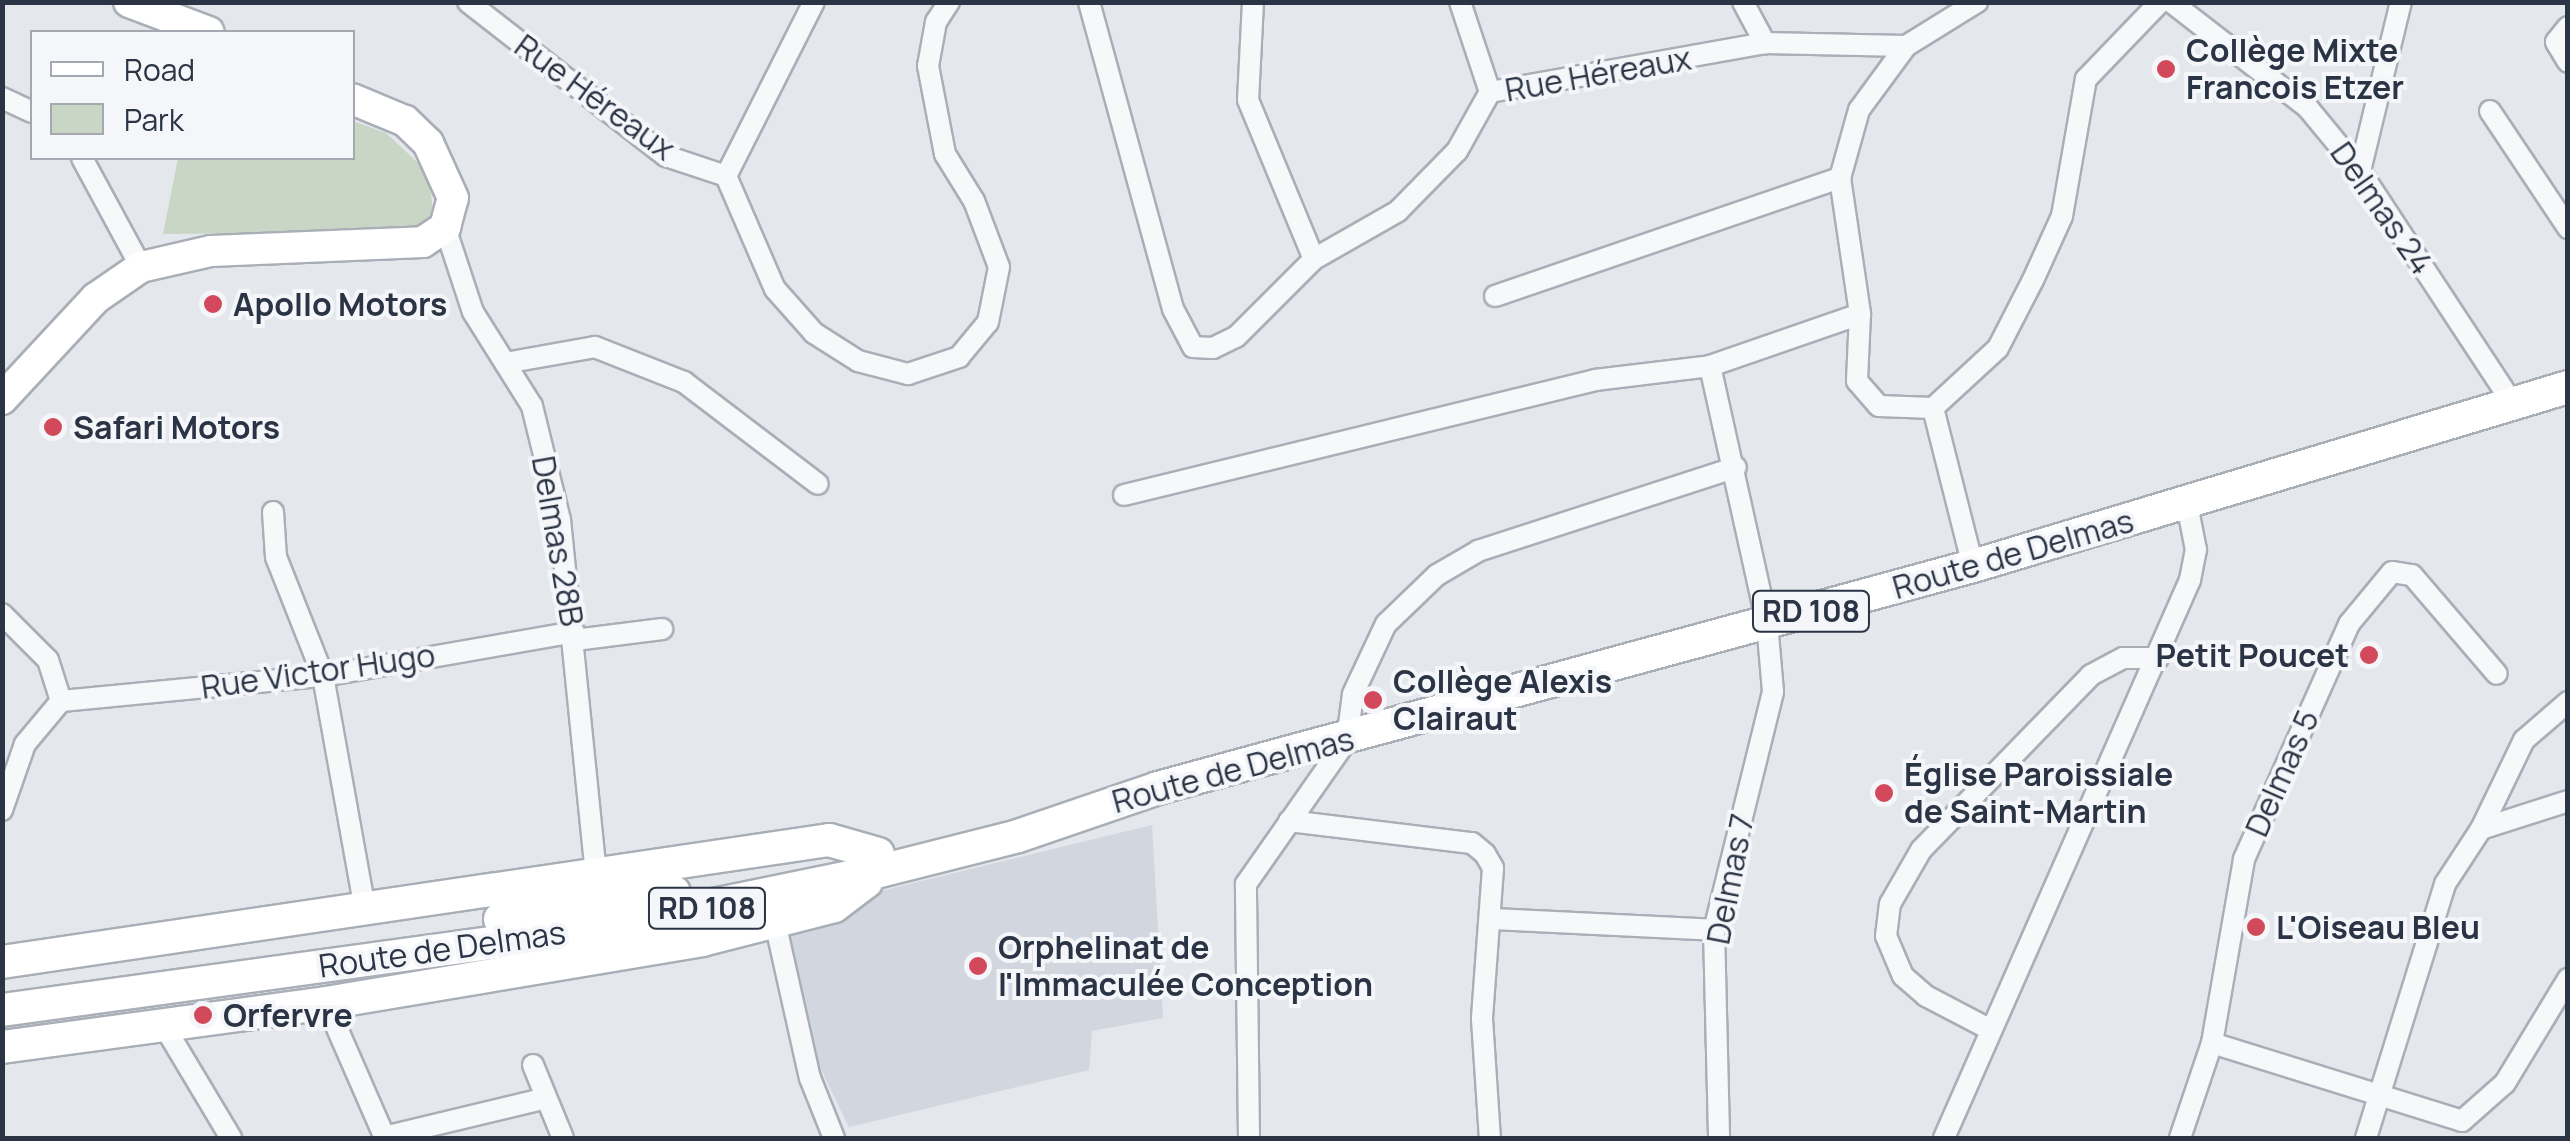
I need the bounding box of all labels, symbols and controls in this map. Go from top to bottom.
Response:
street label: Rue Héreaux [508,26,682,168]
legend [30,30,355,160]
place label: Collège Mixte Francois Etzer [2186,32,2404,107]
street label: Rue Héreaux [1502,39,1694,109]
text: Road [124,49,195,90]
marker: Collège Mixte Francois Etzer [2155,58,2177,80]
text: Park [124,99,184,140]
street label: Delmas 24 [2323,135,2441,281]
place label: Apollo Motors [233,285,447,323]
marker: Apollo Motors [202,293,224,315]
place label: Safari Motors [73,408,280,446]
marker: Safari Motors [42,416,64,438]
street label: Delmas 28B [524,453,592,629]
street label: Route de Delmas [1888,501,2138,607]
road number: RD 108 [1751,586,1871,636]
street label: Rue Victor Hugo [198,636,438,706]
place label: Petit Poucet [2155,636,2349,674]
marker: Petit Poucet [2358,644,2380,666]
place label: Collège Alexis Clairaut [1393,663,1612,738]
marker: Collège Alexis Clairaut [1362,689,1384,711]
street label: Delmas 5 [2237,704,2327,842]
street label: Route de Delmas [1108,719,1358,821]
place label: Église Paroissiale de Saint-Martin [1904,756,2173,831]
marker: Église Paroissiale de Saint-Martin [1873,782,1895,804]
street label: Delmas 7 [1699,811,1761,947]
road number: RD 108 [647,883,767,933]
place label: L'Oiseau Bleu [2276,908,2480,946]
street label: Route de Delmas [316,913,568,985]
marker: L'Oiseau Bleu [2245,916,2267,938]
place label: Orphelinat de l'Immaculée Conception [998,929,1373,1004]
marker: Orphelinat de l'Immaculée Conception [967,955,989,977]
place label: Orfervre [223,996,353,1034]
marker: Orfervre [192,1004,214,1026]

